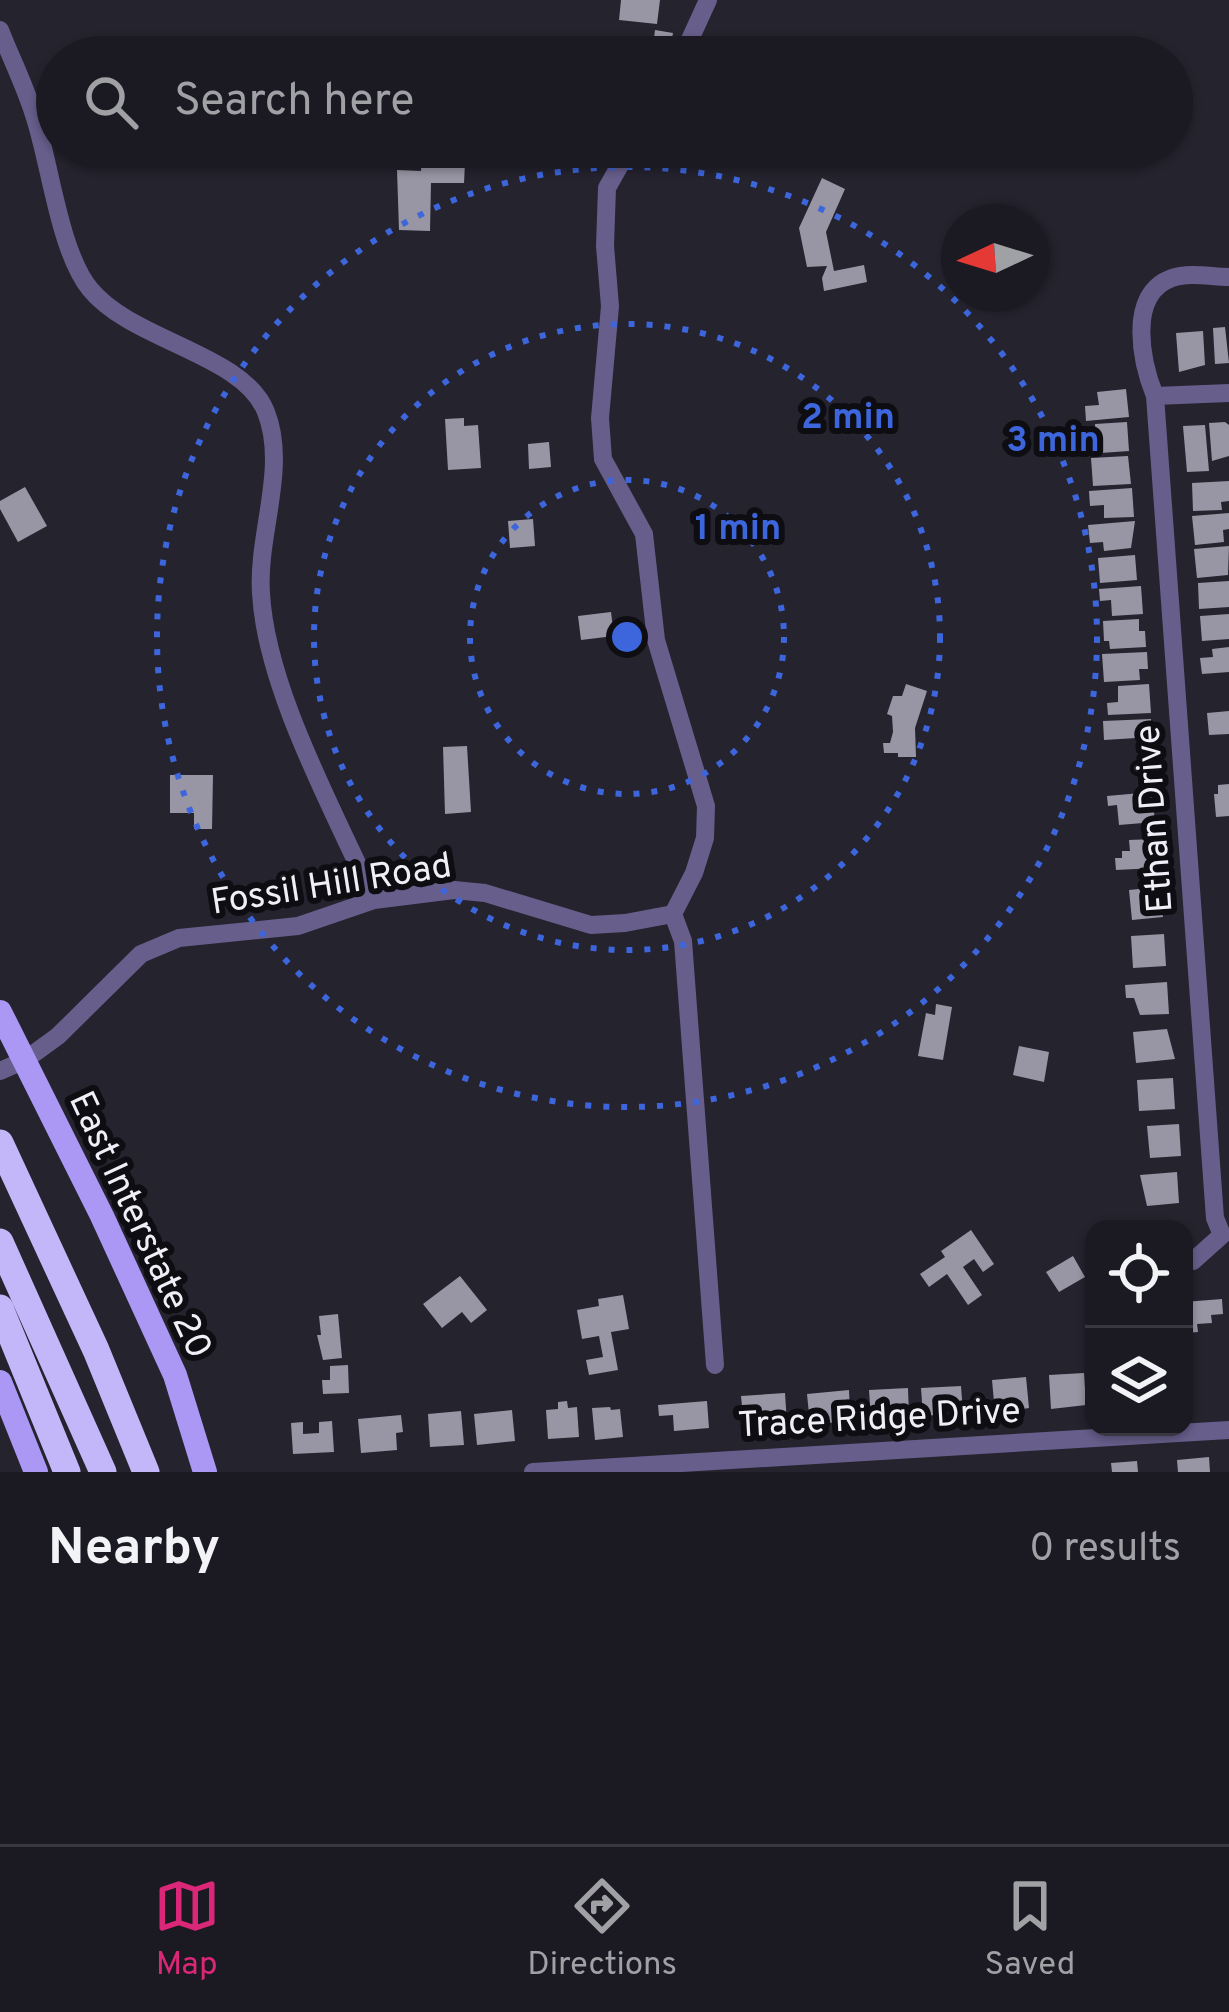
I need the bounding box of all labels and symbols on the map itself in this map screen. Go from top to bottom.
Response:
north arrow [941,204,1049,312]
text: 2 min [801,396,895,442]
text: 3 min [1006,419,1100,465]
text: 1 min [695,507,781,553]
centre of rings [606,616,648,658]
street label: Ethan Drive [1126,723,1185,914]
street label: Fossil Hill Road [208,844,455,928]
street label: East Interstate 20 [56,1085,220,1367]
street label: Trace Ridge Drive [737,1390,1022,1450]

